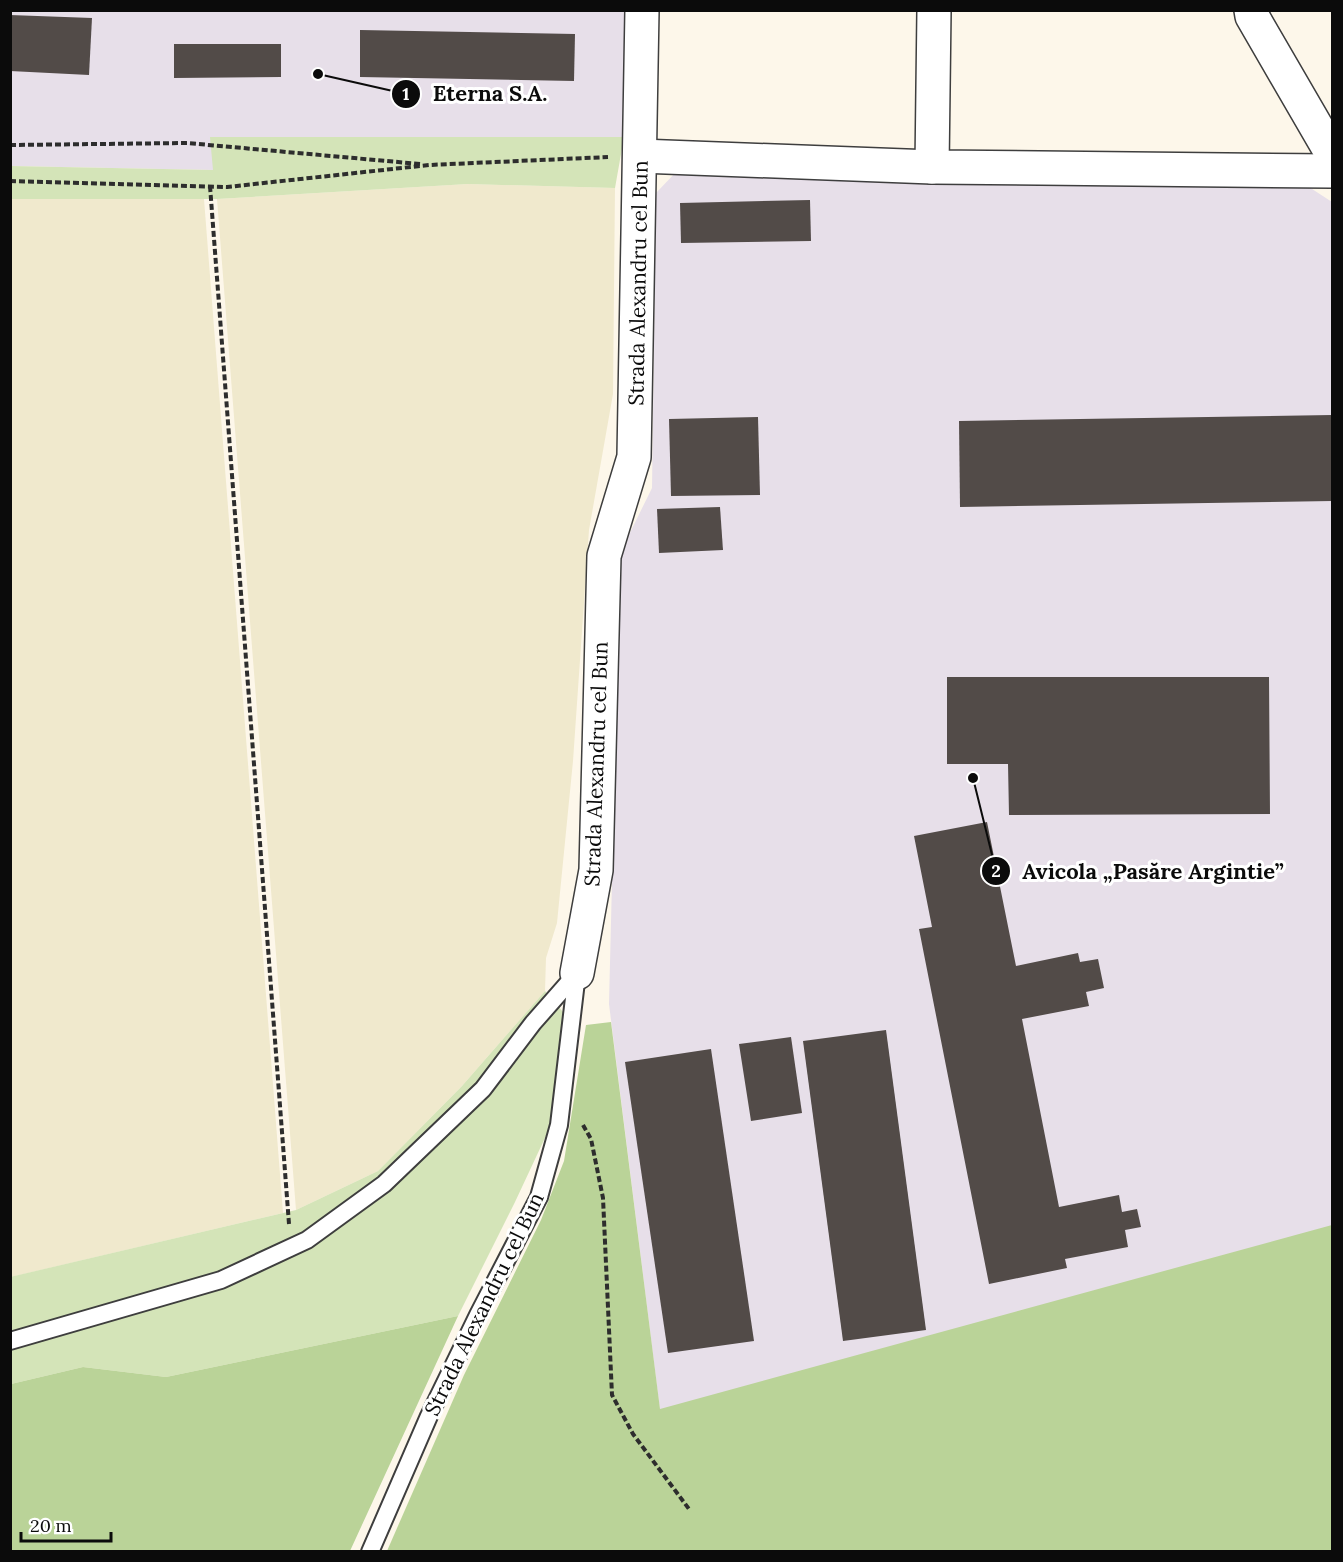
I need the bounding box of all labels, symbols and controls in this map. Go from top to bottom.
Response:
callout: Eterna S.A. [391,74,559,114]
text: Eterna S.A. [433,79,547,107]
text: 1 [402,82,410,105]
street label: Strada Alexandru cel Bun [622,160,654,406]
street label: Strada Alexandru cel Bun [578,641,614,887]
callout: Avicola „Pasăre Argintie” [981,851,1296,891]
text: Avicola „Pasăre Argintie” [1022,857,1284,885]
text: 2 [991,859,1001,882]
street label: Strada Alexandru cel Bun [418,1188,550,1420]
scale bar [21,1505,111,1543]
text: 20 m [30,1514,72,1537]

